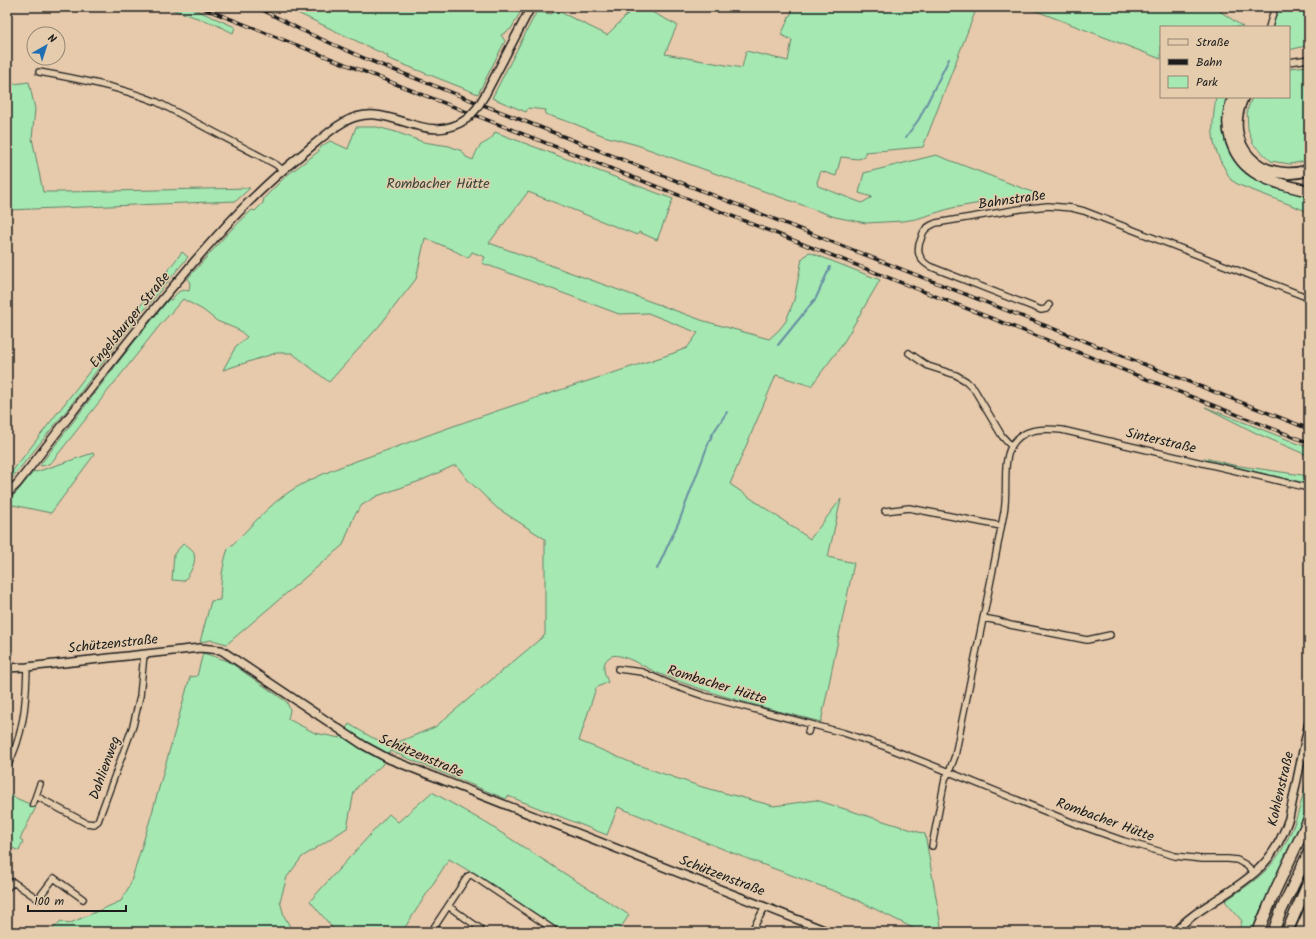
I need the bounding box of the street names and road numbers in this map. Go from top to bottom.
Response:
street label: Bahnstraße [977,184,1048,216]
street label: Engelsburger Straße [84,267,176,373]
street label: Sinterstraße [1124,422,1199,460]
street label: Schützenstraße [67,628,160,660]
street label: Rombacher Hütte [664,659,770,711]
street label: Schützenstraße [375,728,467,784]
street label: Dahlienweg [83,733,127,803]
street label: Kohlenstraße [1262,749,1300,829]
street label: Rombacher Hütte [1053,792,1158,848]
street label: Schützenstraße [676,850,769,903]

